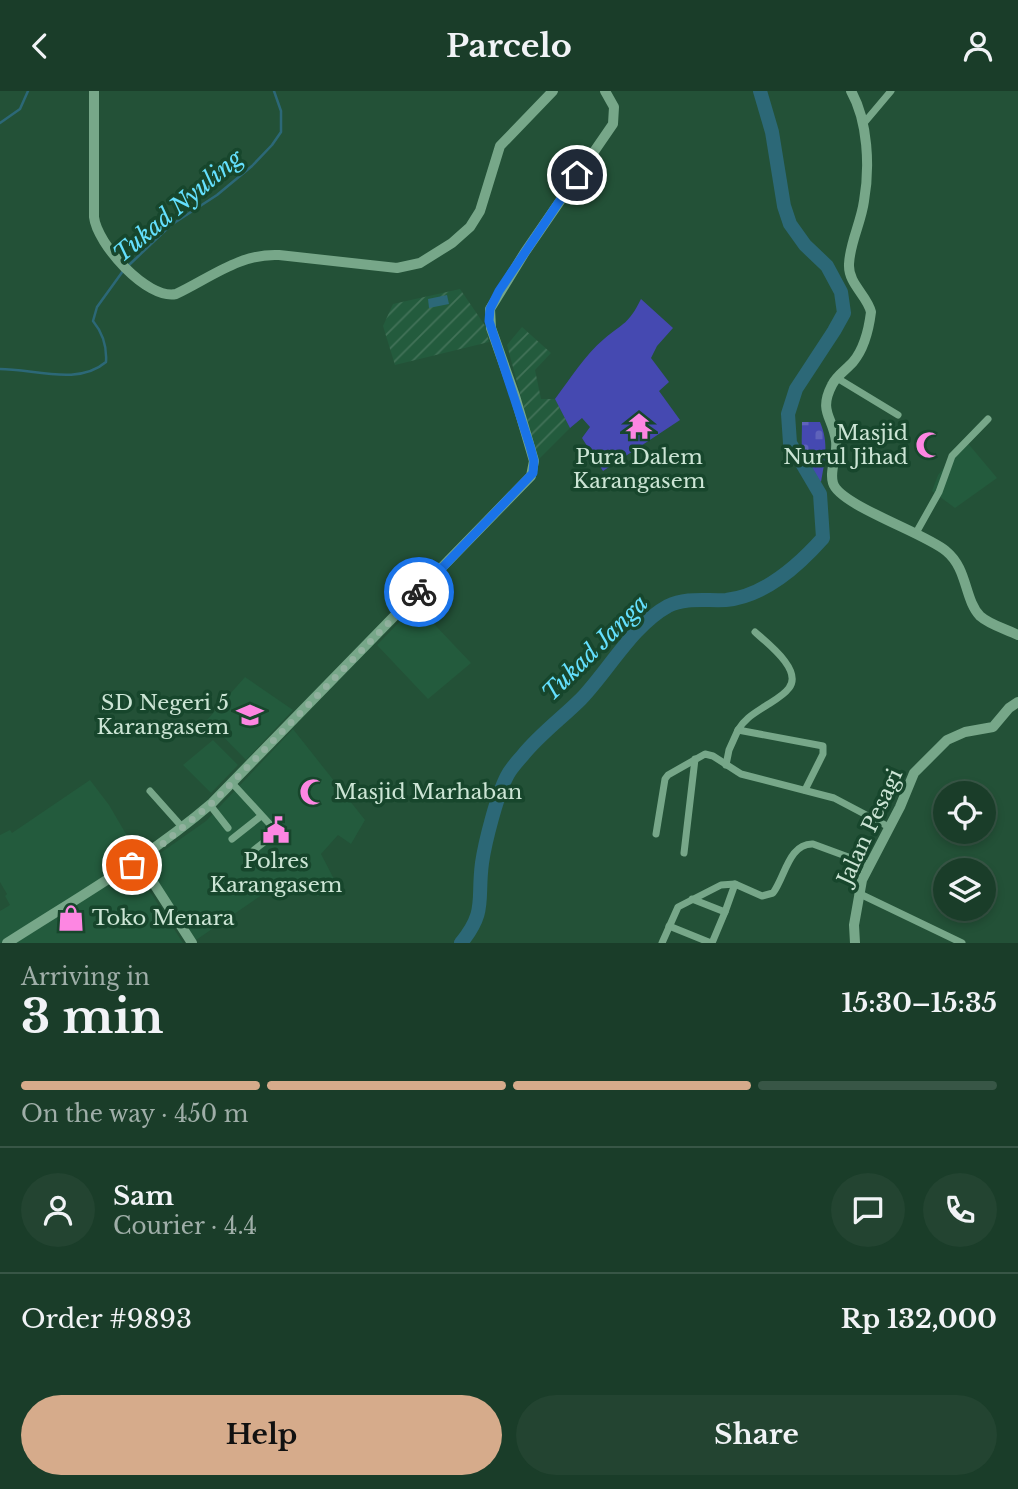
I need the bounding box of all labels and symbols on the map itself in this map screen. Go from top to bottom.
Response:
water label: Tukad Nyuling [108,143,249,268]
pin [547,145,607,205]
temple icon: Pura Dalem Karangasem [624,411,654,441]
place label: Masjid Nurul Jihad [783,420,908,470]
mosque icon: Masjid Nurul Jihad [914,430,944,460]
place label: Pura Dalem Karangasem [573,444,706,494]
courier [384,557,454,627]
water label: Tukad Janga [536,589,654,707]
place label: SD Negeri 5 Karangasem [97,690,229,740]
school or university icon: SD Negeri 5 Karangasem [235,700,265,730]
street label: Jalan Pesagi [831,765,908,892]
mosque icon: Masjid Marhaban [298,777,328,807]
place label: Masjid Marhaban [334,779,522,805]
public building icon: Polres Karangasem [261,815,291,845]
pin [102,835,162,895]
place label: Polres Karangasem [210,848,343,898]
shop icon: Toko Menara [56,903,86,933]
place label: Toko Menara [92,905,235,931]

